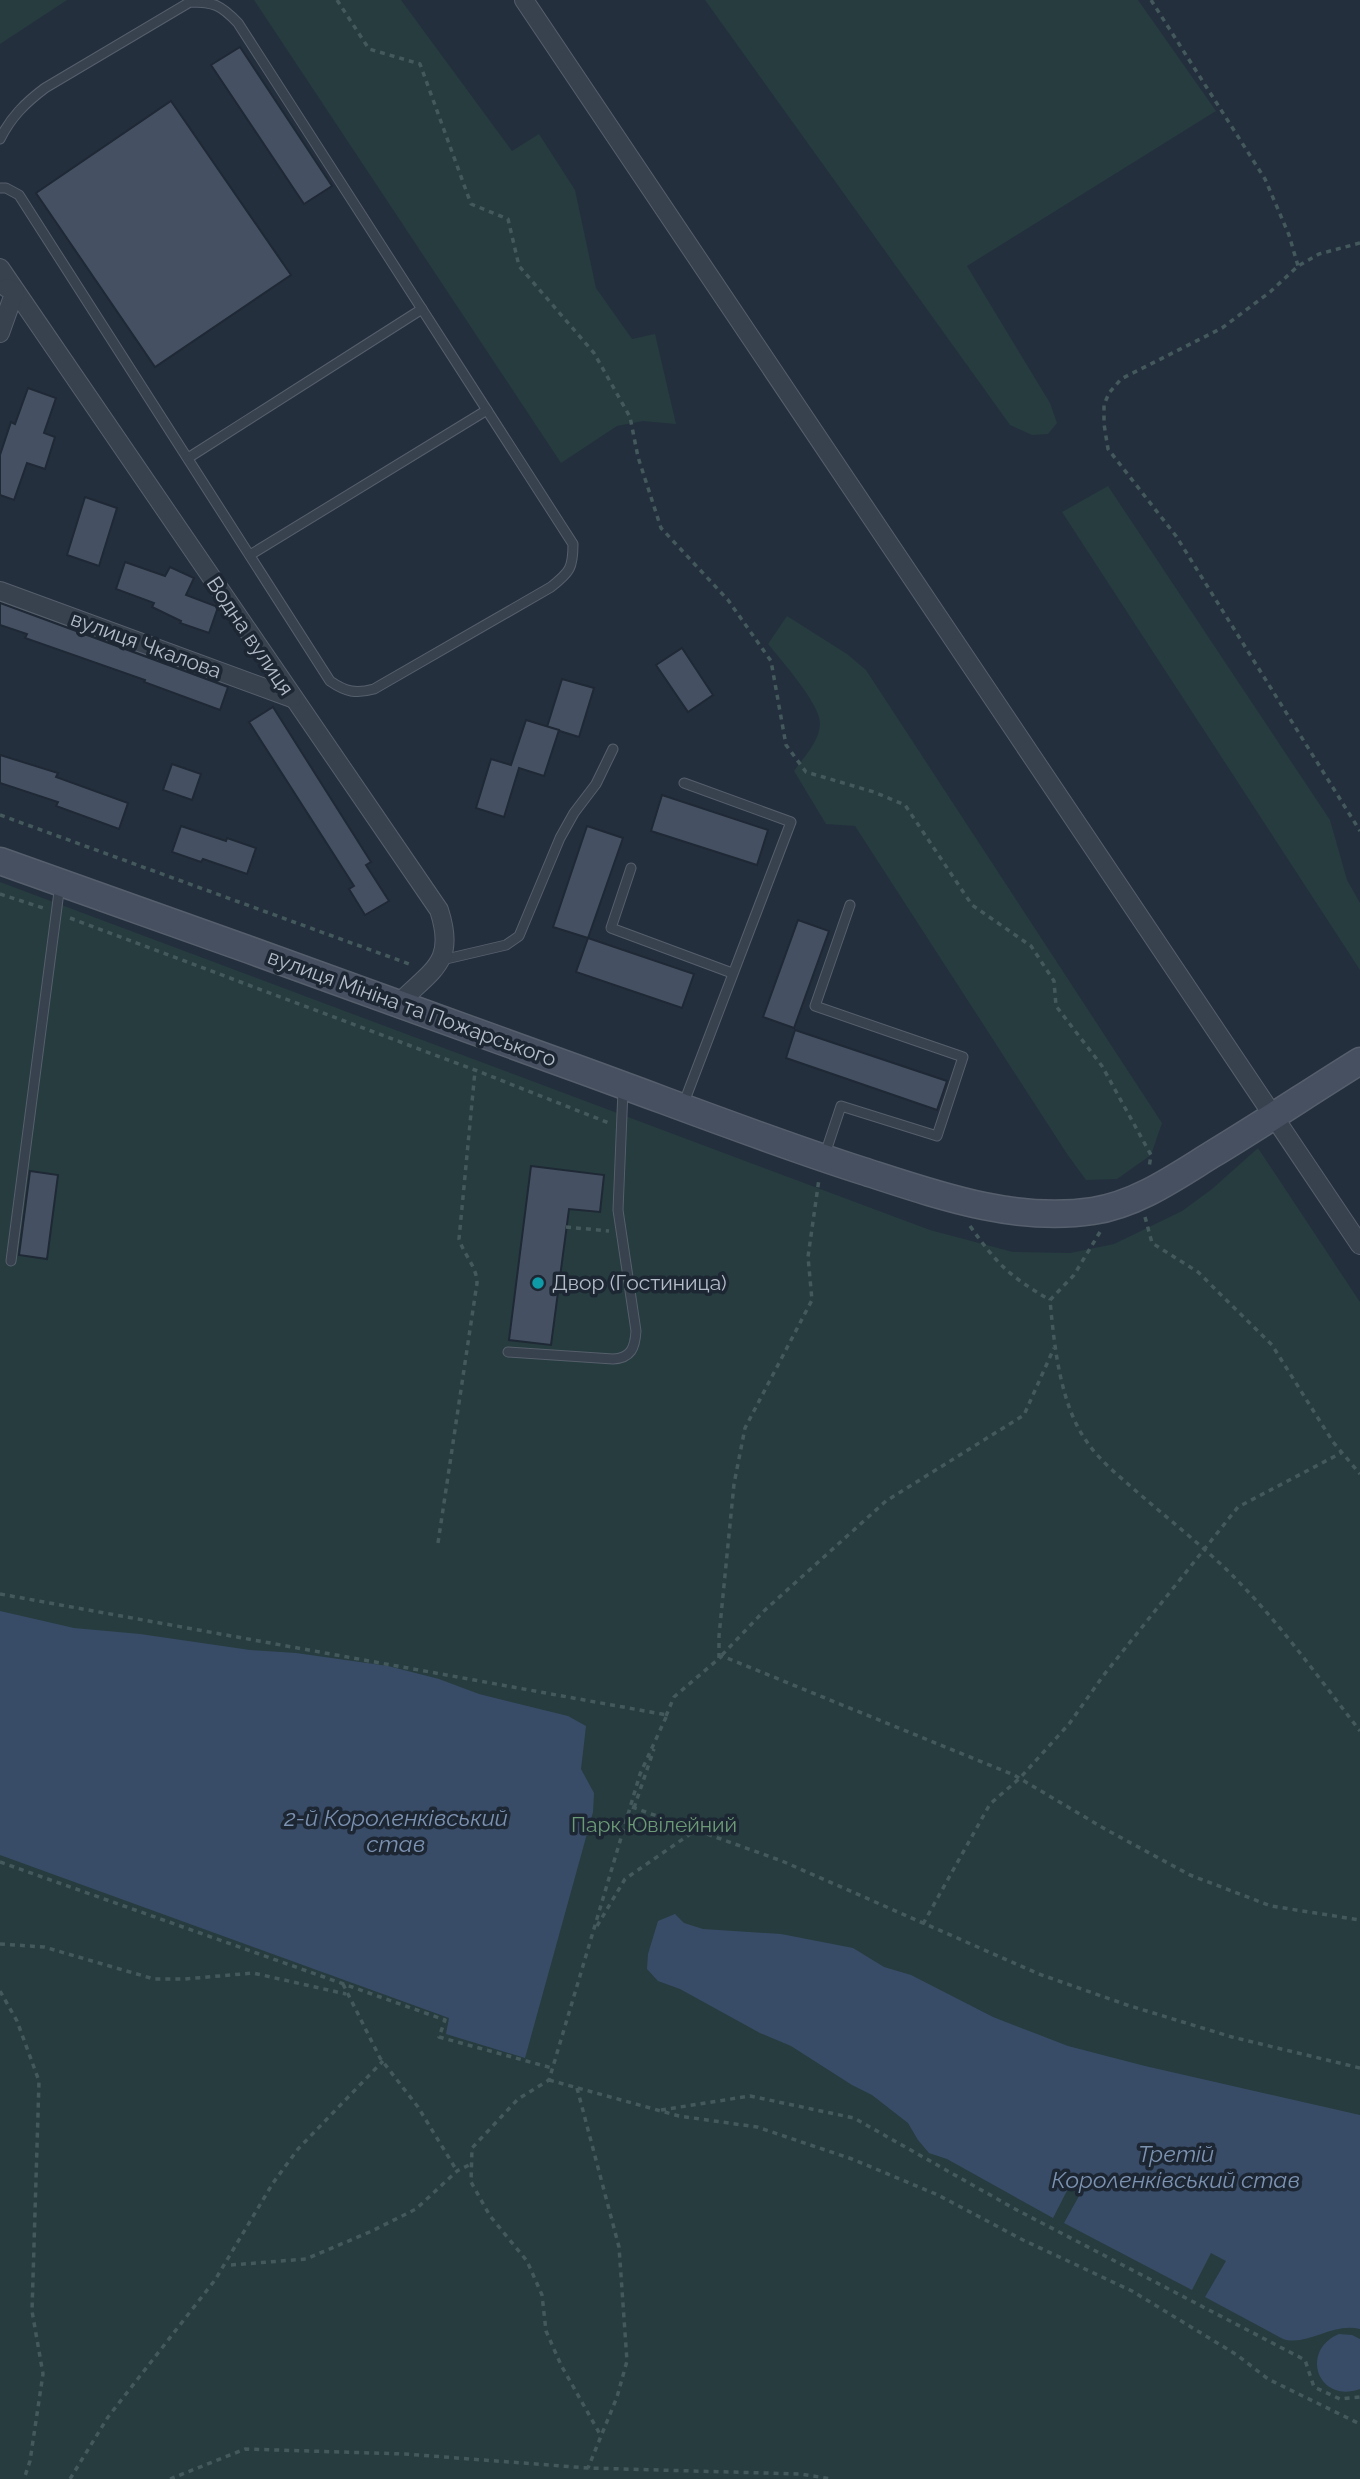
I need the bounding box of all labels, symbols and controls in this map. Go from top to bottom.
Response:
street label: Водна вулиця [202,572,299,700]
street label: вулиця Чкалова [67,606,225,683]
street label: вулиця Мініна та Пожарського [265,944,560,1071]
place label: Двор (Гостиница) [552,1270,727,1295]
marker: Двор (Гостиница) [530,1275,546,1291]
water label: 2-й Короленківський став [283,1804,508,1857]
park label: Парк Ювілейний [571,1812,737,1837]
water label: Третій Короленківський став [1052,2140,1300,2193]

